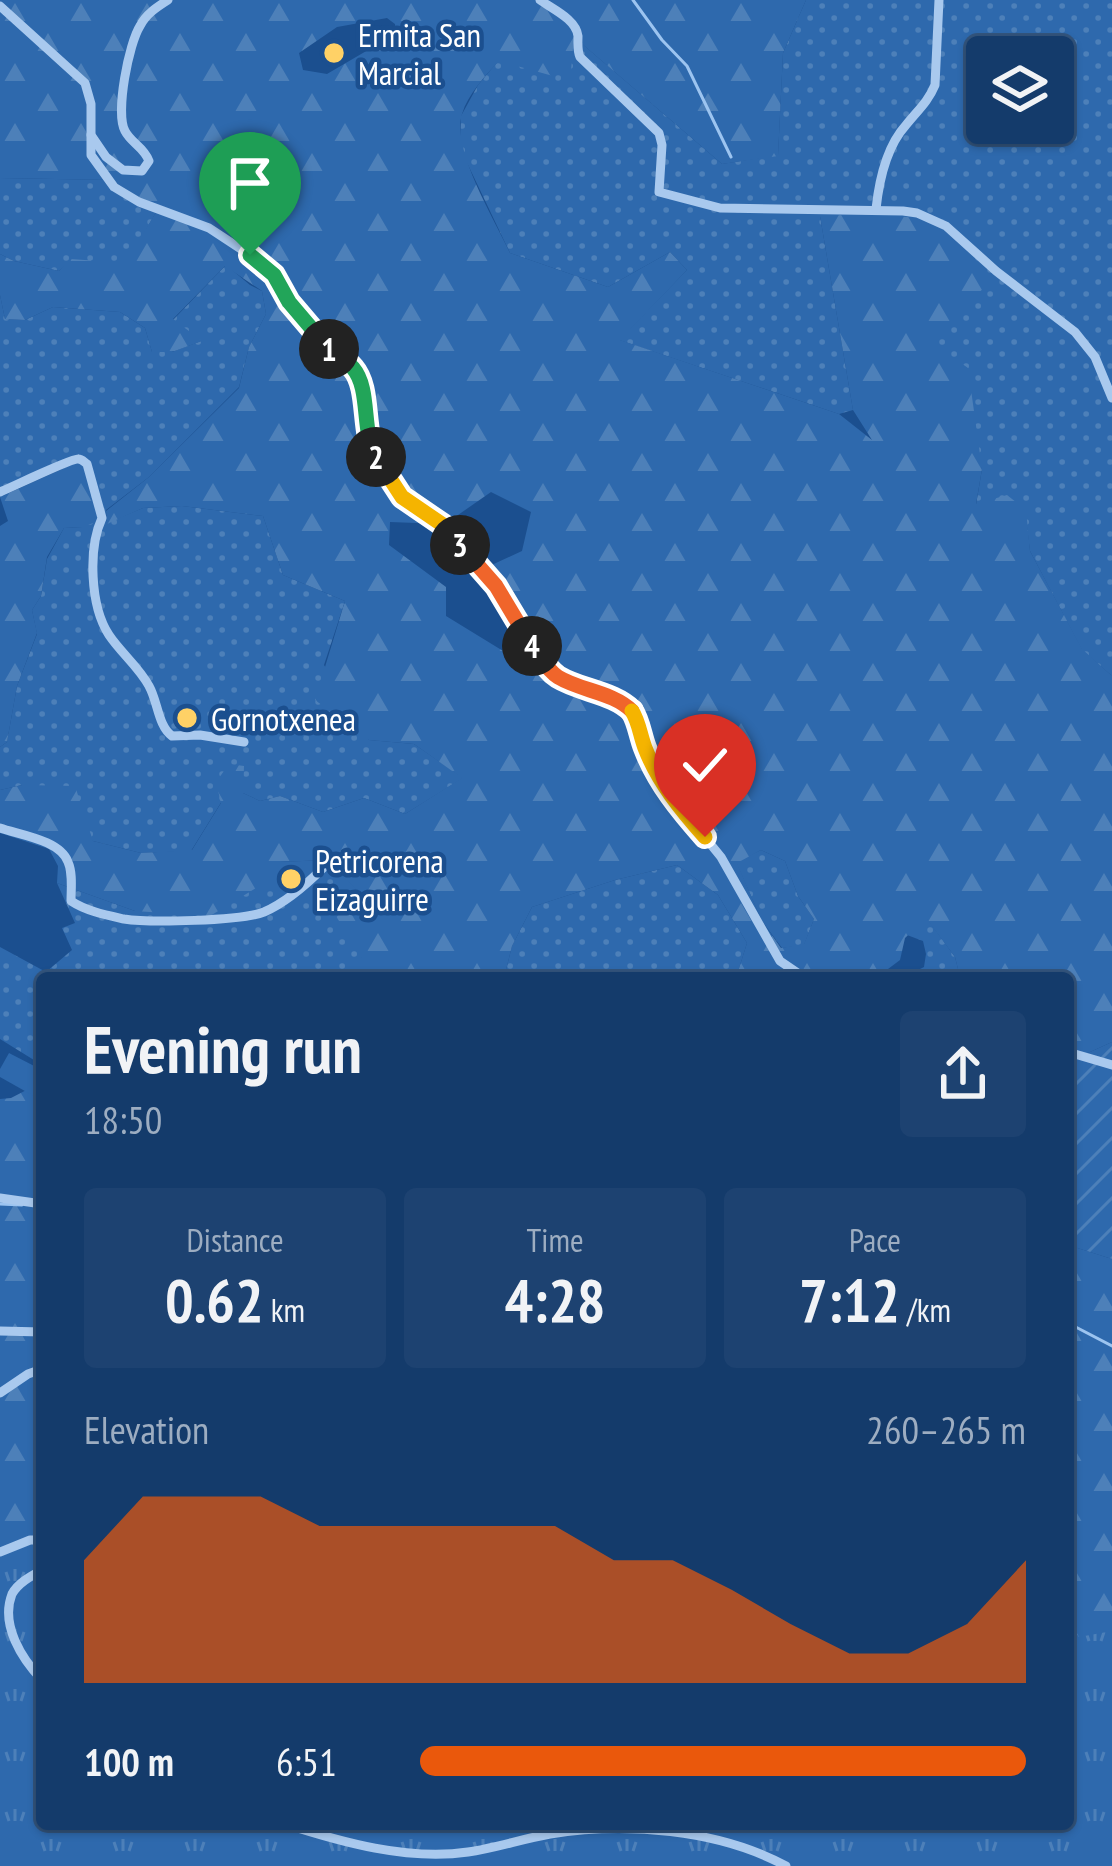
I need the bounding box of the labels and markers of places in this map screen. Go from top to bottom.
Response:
place label: Ermita San Marcial [358,13,481,94]
marker: Ermita San Marcial [321,40,347,66]
pin [199,132,301,255]
pin: 1 [299,319,359,379]
pin: 2 [346,427,406,487]
pin: 3 [430,515,490,575]
pin: 4 [502,616,562,676]
place label: Gornotxenea [211,697,356,740]
marker: Gornotxenea [174,705,200,731]
pin [654,714,756,837]
place label: Petricorena Eizaguirre [315,839,444,920]
marker: Petricorena Eizaguirre [278,866,304,892]

